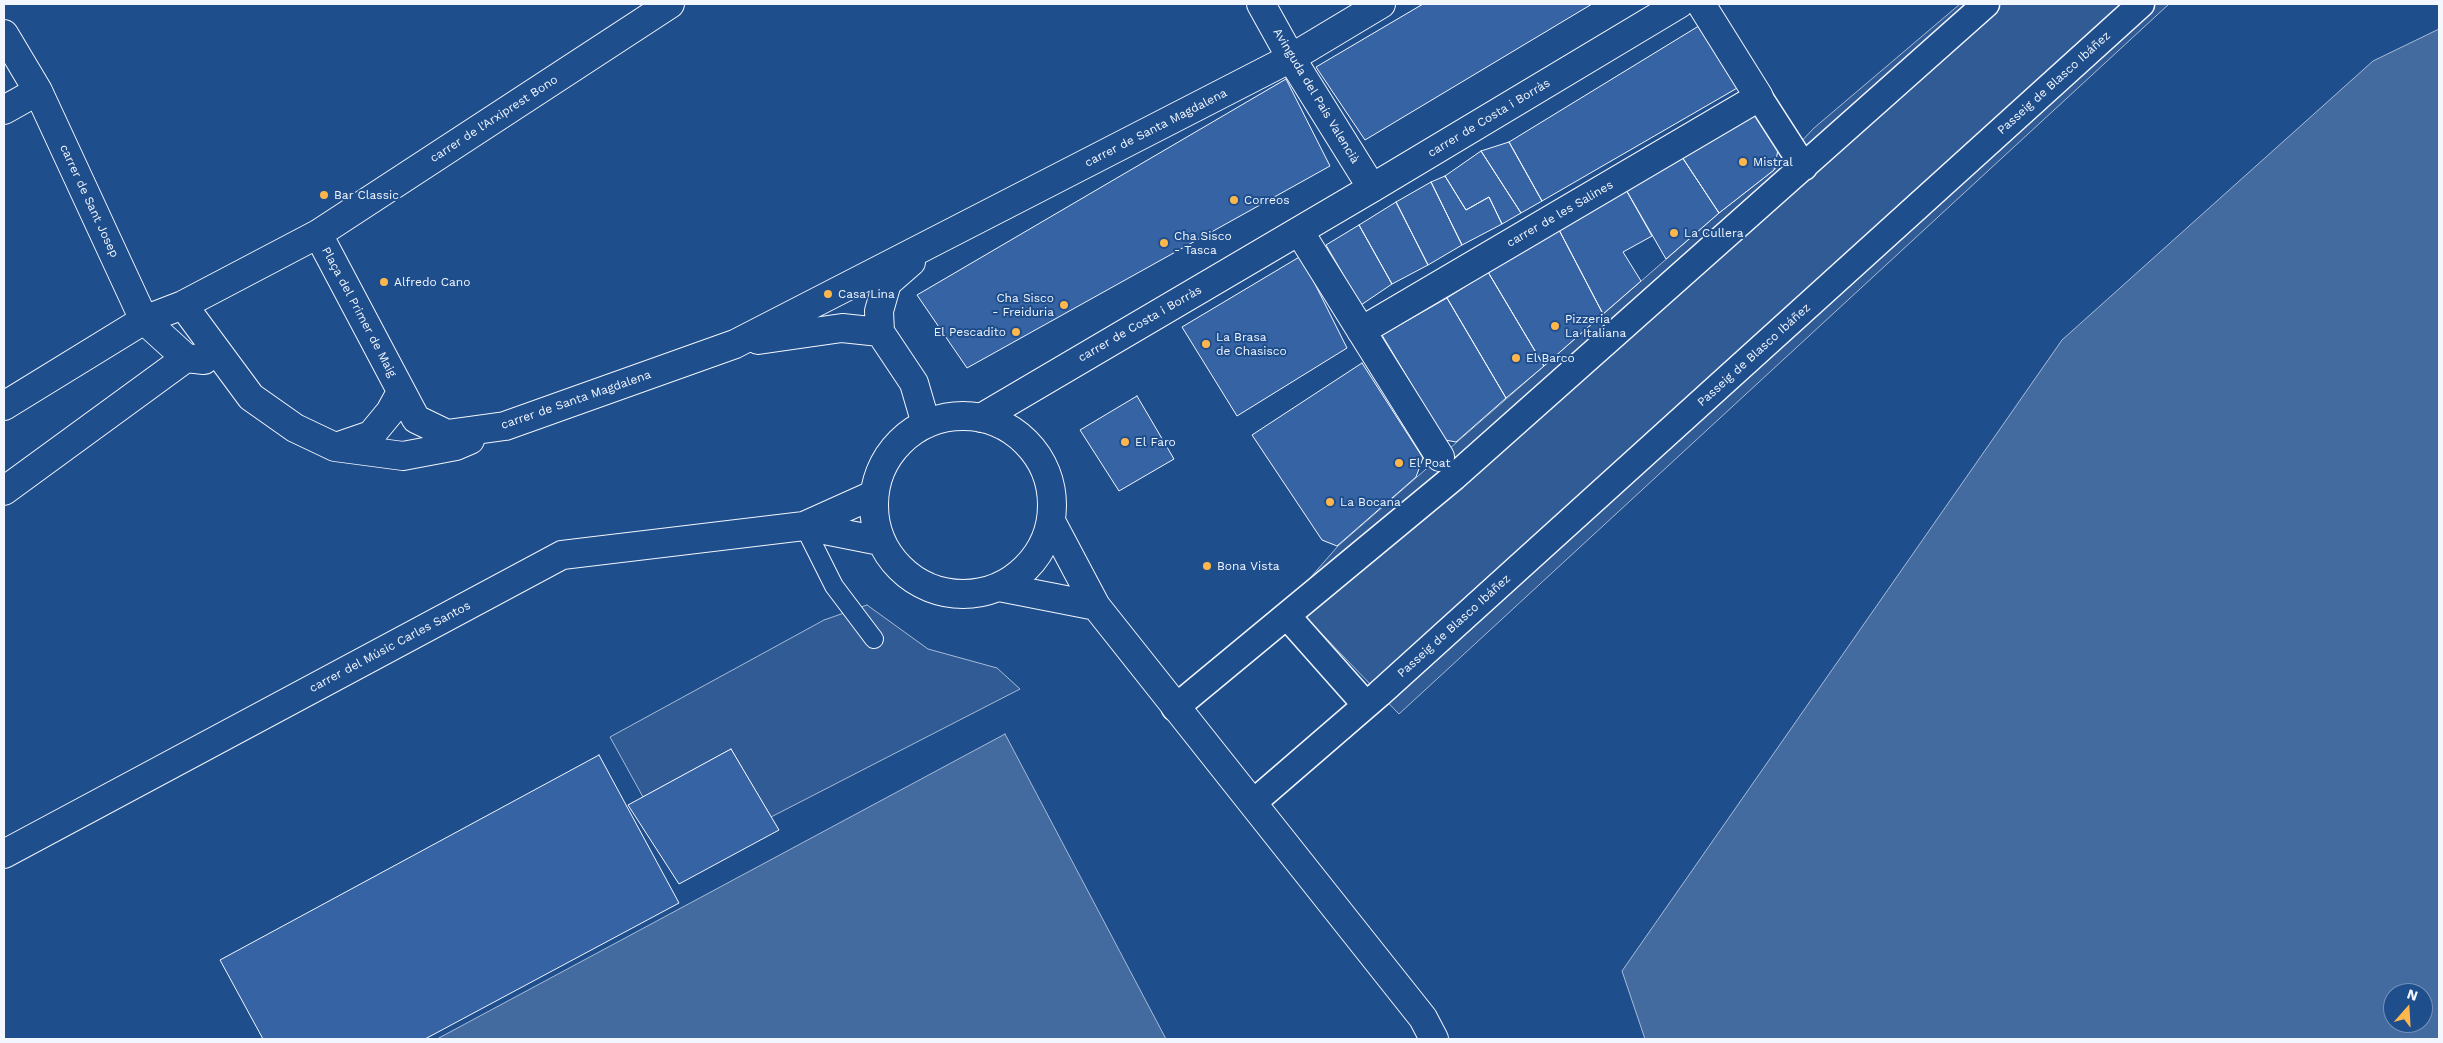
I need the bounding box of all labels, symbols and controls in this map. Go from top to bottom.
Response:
street label: Avinguda del País Valencià [1270,26,1362,166]
street label: Passeig de Blasco Ibáñez [1995,28,2113,138]
street label: carrer de l'Arxiprest Bono [428,72,560,166]
street label: carrer de Costa i Borràs [1425,76,1553,160]
street label: carrer de Santa Magdalena [1082,86,1230,170]
street label: carrer de Sant Josep [56,142,122,260]
place label: Mistral [1753,155,1793,169]
marker: Mistral [1737,156,1749,168]
street label: carrer de les Salines [1504,178,1616,250]
place label: Bar Classic [334,188,399,202]
marker: Bar Classic [318,189,330,201]
place label: Correos [1244,193,1289,207]
marker: Correos [1228,194,1240,206]
place label: La Cullera [1684,226,1743,240]
marker: La Cullera [1668,227,1680,239]
place label: Cha Sisco - Tasca [1174,229,1232,257]
marker: Cha Sisco - Tasca [1158,237,1170,249]
street label: Plaça del Primer de Maig [319,244,399,380]
place label: Alfredo Cano [394,275,470,289]
marker: Alfredo Cano [378,276,390,288]
street label: carrer de Costa i Borràs [1076,283,1204,365]
place label: Casa Lina [838,287,895,301]
marker: Casa Lina [822,288,834,300]
place label: Cha Sisco - Freiduria [992,291,1054,319]
marker: Cha Sisco - Freiduria [1058,299,1070,311]
street label: Passeig de Blasco Ibáñez [1695,300,1813,410]
place label: Pizzeria La Italiana [1565,312,1626,340]
marker: Pizzeria La Italiana [1549,320,1561,332]
place label: El Pescadito [934,325,1006,339]
marker: El Pescadito [1010,326,1022,338]
place label: La Brasa de Chasisco [1216,330,1287,358]
marker: La Brasa de Chasisco [1200,338,1212,350]
place label: El Barco [1526,351,1575,365]
marker: El Barco [1510,352,1522,364]
street label: carrer de Santa Magdalena [499,368,653,432]
place label: El Faro [1135,435,1176,449]
marker: El Faro [1119,436,1131,448]
place label: El Poat [1409,456,1450,470]
marker: El Poat [1393,457,1405,469]
place label: La Bocana [1340,495,1401,509]
marker: La Bocana [1324,496,1336,508]
place label: Bona Vista [1217,559,1279,573]
marker: Bona Vista [1201,560,1213,572]
street label: Passeig de Blasco Ibáñez [1395,571,1513,681]
street label: carrer del Músic Carles Santos [307,598,473,696]
north arrow [2383,983,2433,1033]
text: N [2405,986,2420,1004]

